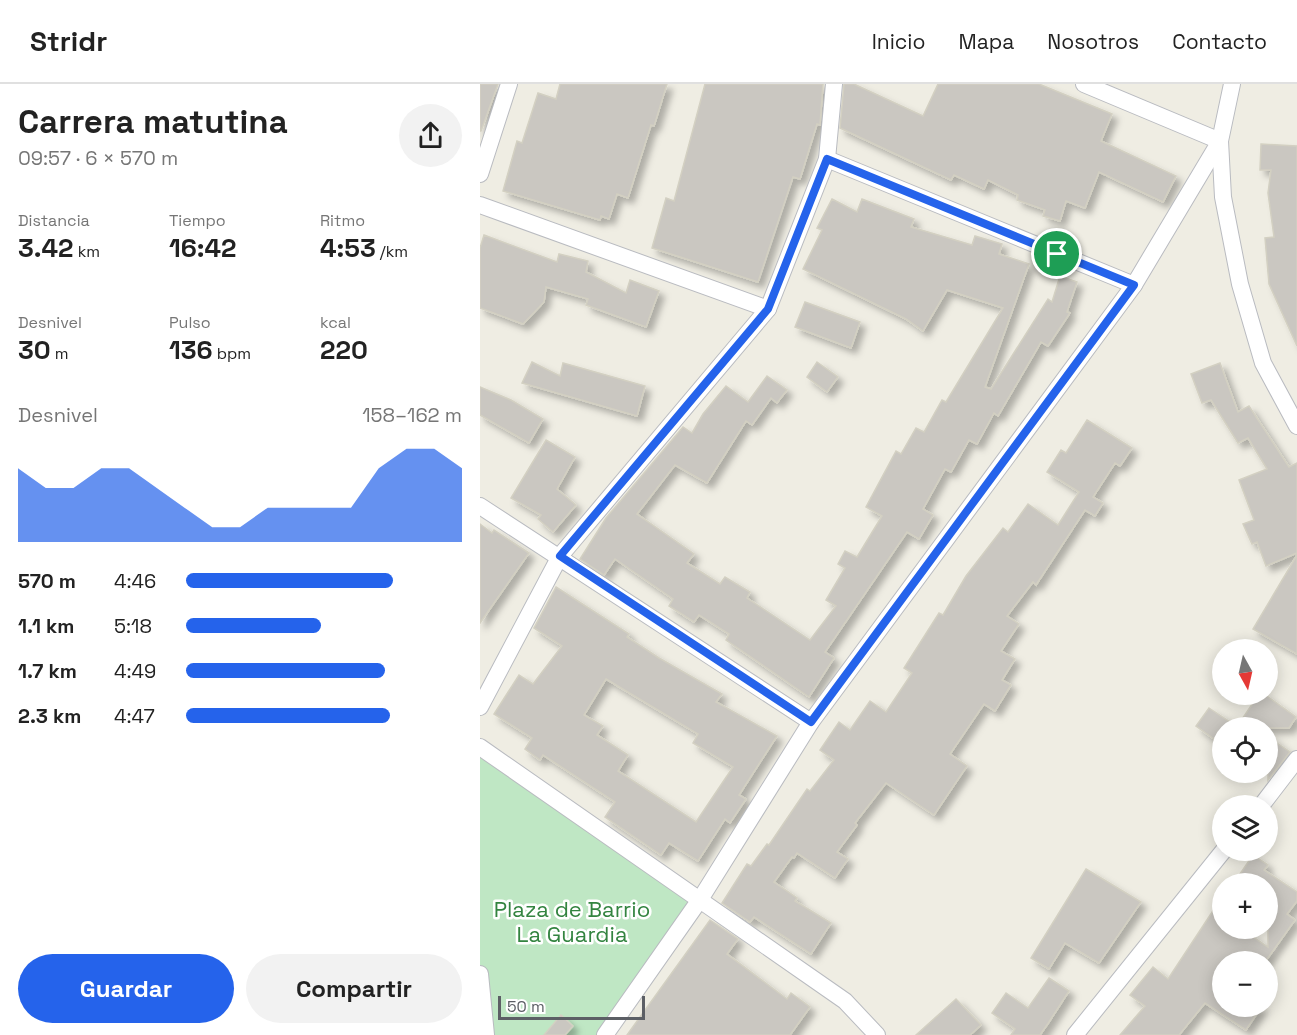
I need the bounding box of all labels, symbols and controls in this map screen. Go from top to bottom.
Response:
text: Stridr [30,23,107,59]
text: Inicio [872,28,926,55]
text: Mapa [959,28,1014,55]
text: Nosotros [1047,28,1139,55]
text: Contacto [1172,28,1267,55]
text: Carrera matutina [18,101,288,143]
button: share [399,104,462,167]
text: 09:57 · 6 × 570 m [18,145,178,171]
text: Distancia [18,210,90,231]
text: Tiempo [169,210,226,231]
text: Ritmo [320,210,365,231]
pin [1031,228,1082,279]
text: 3.42 [18,231,74,265]
text: 16:42 [169,231,237,265]
text: 4:53 [320,231,376,265]
icon: arrive [1040,237,1073,270]
text: km [74,241,100,262]
text: /km [376,241,408,262]
text: Desnivel [18,312,82,333]
text: Pulso [169,312,211,333]
text: kcal [320,312,351,333]
text: 30 [18,333,51,367]
text: 136 [169,333,213,367]
text: 220 [320,333,368,367]
text: m [51,343,69,364]
text: bpm [213,343,251,364]
text: Desnivel [18,402,98,428]
text: 158–162 m [362,402,462,428]
text: 570 m [18,568,76,594]
text: 4:46 [114,568,156,594]
text: 1.1 km [18,613,74,639]
text: 5:18 [114,613,152,639]
north arrow [1212,639,1278,705]
map controls [1212,639,1278,1017]
text: 1.7 km [18,658,77,684]
text: 4:49 [114,658,156,684]
text: 2.3 km [18,703,81,729]
text: 4:47 [114,703,155,729]
button: locate [1212,717,1278,783]
button: layers [1212,795,1278,861]
button: + [1212,873,1278,939]
park label: Plaza de Barrio La Guardia [494,895,650,948]
button: − [1212,951,1278,1017]
button: Guardar [18,954,234,1023]
button: Compartir [246,954,462,1023]
scale bar [498,993,645,1020]
text: 50 m [507,996,545,1017]

